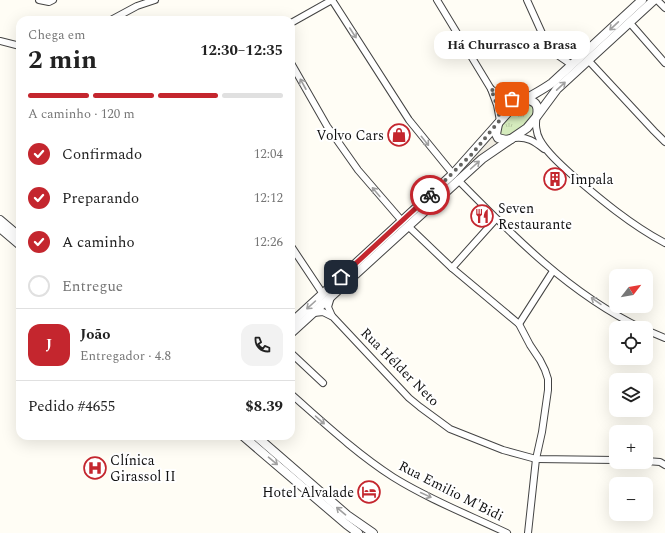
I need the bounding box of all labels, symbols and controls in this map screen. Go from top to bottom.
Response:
one-way arrow [609,22,619,31]
text: Chega em [28,25,85,45]
one-way arrow [349,27,357,38]
callout: Há Churrasco a Brasa [434,31,590,59]
text: Há Churrasco a Brasa [447,35,577,55]
text: 12:30–12:35 [200,39,283,62]
text: 2 min [28,40,97,80]
one-way arrow [298,79,306,91]
one-way arrow [556,81,566,90]
pin [495,82,529,116]
icon: bag [501,88,523,110]
text: A caminho · 120 m [28,104,135,124]
shop icon: Volvo Cars [386,122,412,148]
place label: Volvo Cars [316,125,384,146]
one-way arrow [421,135,430,146]
icon: check [28,143,50,165]
text: Confirmado [62,143,142,166]
text: 12:04 [254,144,283,164]
one-way arrow [470,161,480,170]
building icon: Impala [542,166,568,192]
place label: Impala [570,169,613,190]
courier [410,175,450,215]
icon: bike [419,184,441,206]
one-way arrow [371,186,380,197]
icon: check [28,187,50,209]
text: Preparando [62,187,139,210]
text: 12:12 [254,188,283,208]
place label: Seven Restaurante [498,198,572,235]
restaurant icon: Seven Restaurante [469,203,495,229]
icon: check [28,231,50,253]
text: A caminho [62,231,135,254]
text: 12:26 [254,232,283,252]
pin [324,260,358,294]
icon: home [330,266,352,288]
north arrow [609,269,653,313]
map controls [609,269,653,521]
text: Entregue [62,275,123,298]
one-way arrow [590,297,601,305]
one-way arrow [306,300,316,309]
button: locate [609,321,653,365]
text: João [80,323,110,346]
street label: Rua Hélder Neto [356,323,444,411]
button: phone [241,324,283,366]
text: J [46,333,52,356]
text: Entregador · 4.8 [80,346,171,366]
button: layers [609,373,653,417]
text: Pedido #4655 [28,395,115,418]
text: $8.39 [245,395,283,418]
one-way arrow [315,415,325,424]
button: + [609,425,653,469]
place label: Clínica Girassol II [110,450,176,487]
hospital icon: Clínica Girassol II [82,455,108,481]
street label: Rua Emilio M'Bidi [395,455,507,527]
one-way arrow [267,457,278,466]
button: − [609,477,653,521]
hotel icon: Hotel Alvalade [356,479,382,505]
place label: Hotel Alvalade [262,482,354,503]
one-way arrow [420,492,432,499]
one-way arrow [336,506,347,515]

